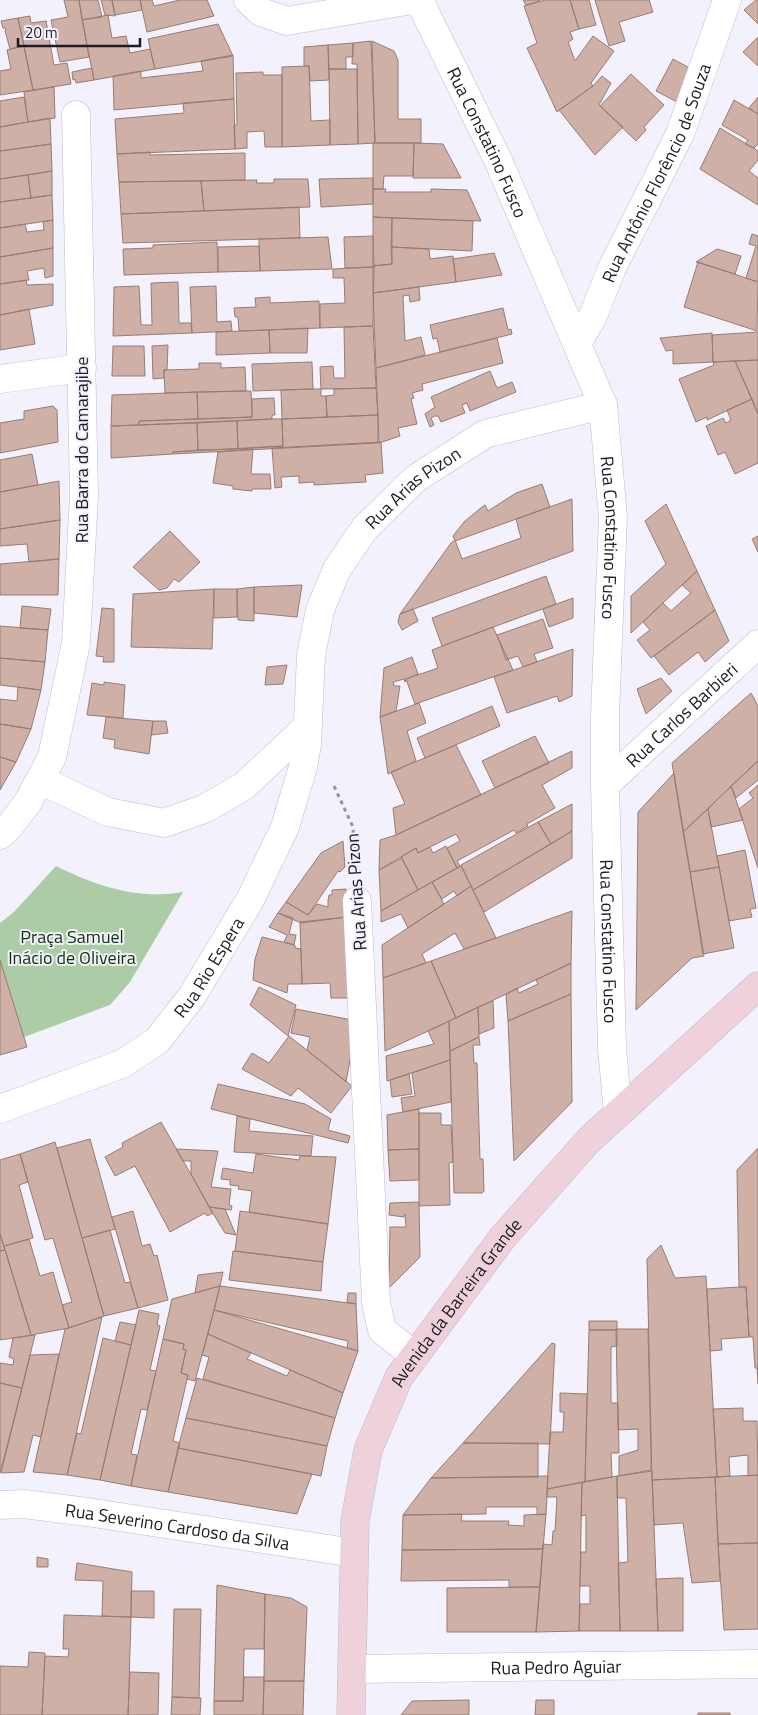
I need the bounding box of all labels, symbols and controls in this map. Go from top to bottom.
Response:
scale bar [18,15,140,47]
text: 20 m [25,21,58,44]
street label: Rua Antônio Florêncio de Souza [594,60,717,286]
street label: Rua Constatino Fusco [441,62,535,222]
street label: Rua Barra do Camarajibe [68,357,95,543]
street label: Rua Arias Pizon [358,440,466,535]
street label: Rua Constatino Fusco [594,455,627,620]
street label: Rua Carlos Barbieri [619,656,743,773]
street label: Rua Arias Pizon [338,832,374,952]
street label: Rua Constatino Fusco [593,859,625,1024]
street label: Rua Rio Espera [167,912,250,1023]
park label: Praça Samuel Inácio de Oliveira [8,923,136,971]
street label: Avenida da Barreira Grande [383,1212,528,1391]
street label: Rua Severino Cardoso da Silva [63,1496,292,1556]
street label: Rua Pedro Aguiar [490,1652,622,1681]

